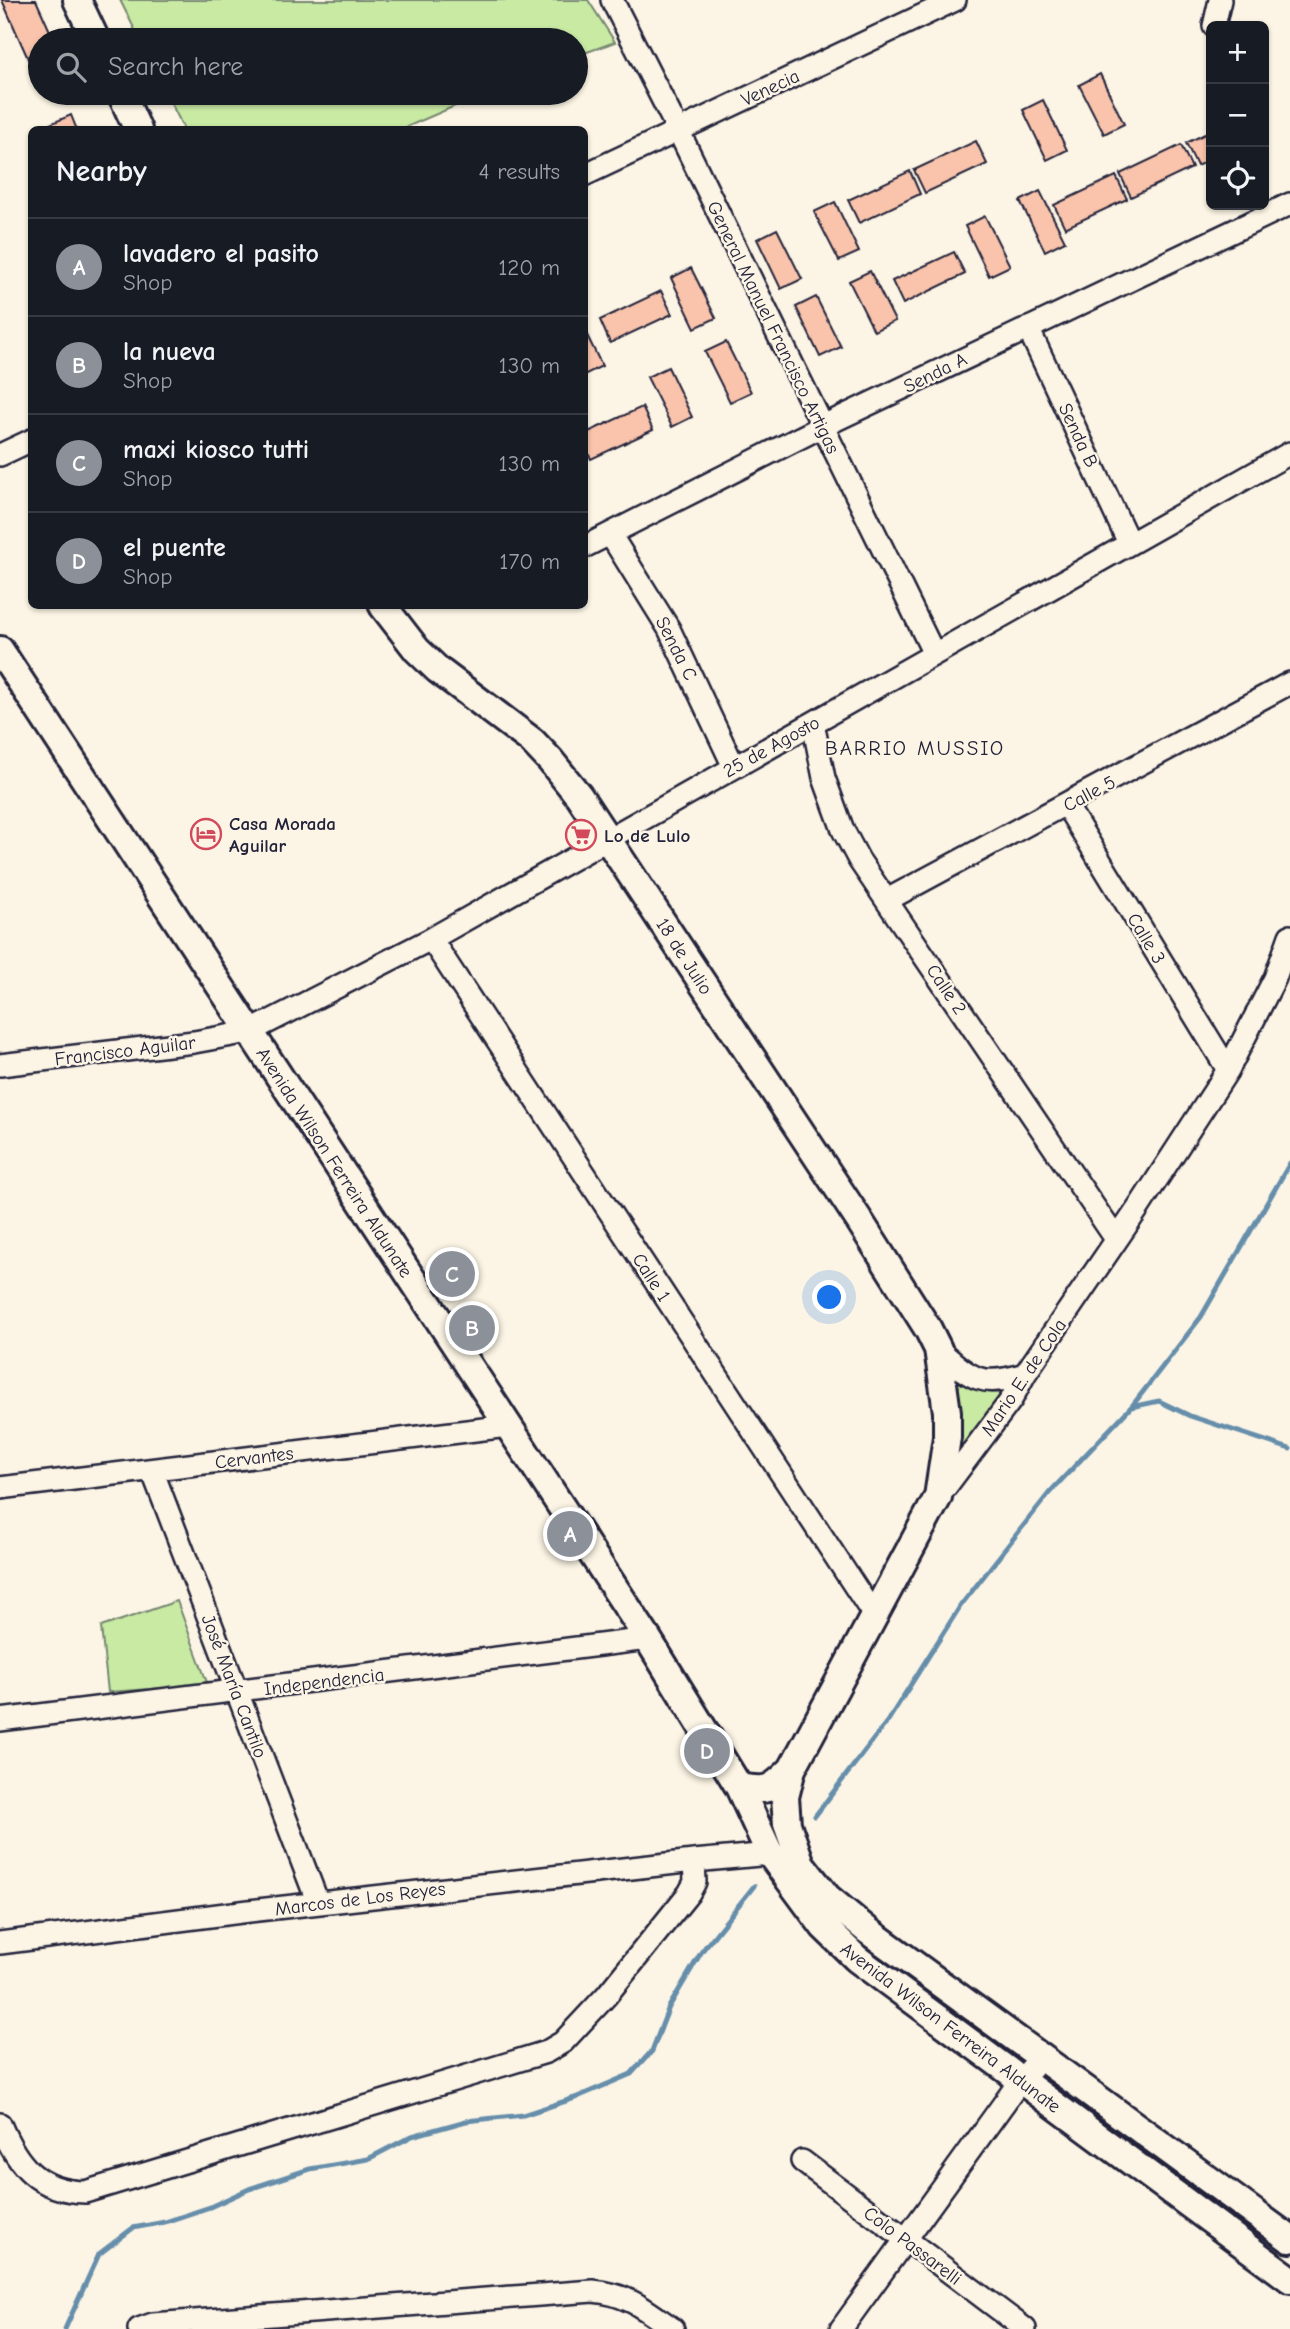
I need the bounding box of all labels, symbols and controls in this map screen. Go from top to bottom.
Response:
map controls [1206,21,1269,210]
button: + [1206,21,1269,84]
search box [28,28,588,105]
icon: search [52,48,90,86]
text: Search here [108,52,243,82]
street label: Venecia [738,65,803,111]
button: − [1206,84,1269,147]
button: locate [1206,147,1269,210]
text: Nearby [56,154,147,189]
text: 4 results [478,158,560,185]
street label: General Manuel Francisco Artigas [702,198,844,457]
text: lavadero el pasito [123,239,319,269]
text: A [73,254,85,281]
text: 120 m [498,254,560,281]
text: Shop [123,269,172,296]
text: la nueva [123,337,216,367]
street label: Senda A [900,348,971,398]
text: B [72,352,86,379]
text: 130 m [499,352,560,379]
text: Shop [123,367,172,394]
street label: Senda B [1054,400,1103,471]
text: maxi kiosco tutti [123,435,309,465]
text: C [72,450,86,477]
text: 130 m [499,450,560,477]
text: Shop [123,465,172,492]
text: el puente [123,533,226,563]
text: D [72,548,86,575]
text: 170 m [499,548,560,575]
text: Shop [123,563,172,590]
street label: Senda C [651,613,702,684]
street label: 25 de Agosto [720,711,823,782]
district label: BARRIO MUSSIO [825,736,1005,760]
street label: Calle 5 [1060,771,1119,817]
place label: Casa Morada Aguilar [229,813,336,857]
hotel icon: Casa Morada Aguilar [189,817,223,851]
supermarket icon: Lo de Lulo [564,818,598,852]
place label: Lo de Lulo [604,825,690,847]
street label: Calle 3 [1122,909,1170,968]
street label: 18 de Julio [651,914,717,999]
street label: Calle 2 [922,960,971,1019]
street label: Francisco Aguilar [53,1031,197,1071]
street label: Avenida Wilson Ferreira Aldunate [251,1043,417,1282]
pin: C [429,1248,475,1300]
street label: Calle 1 [627,1249,675,1306]
your location [812,1280,846,1314]
pin: B [449,1302,495,1354]
street label: Mario E. de Cola [977,1315,1071,1440]
street label: Cervantes [214,1442,295,1474]
pin: A [547,1508,593,1560]
street label: José María Cantilo [197,1611,272,1761]
street label: Independencia [263,1664,386,1700]
pin: D [684,1725,730,1777]
street label: Marcos de Los Reyes [274,1878,447,1920]
street label: Avenida Wilson Ferreira Aldunate [836,1938,1065,2118]
street label: Colo Passarelli [859,2202,966,2290]

